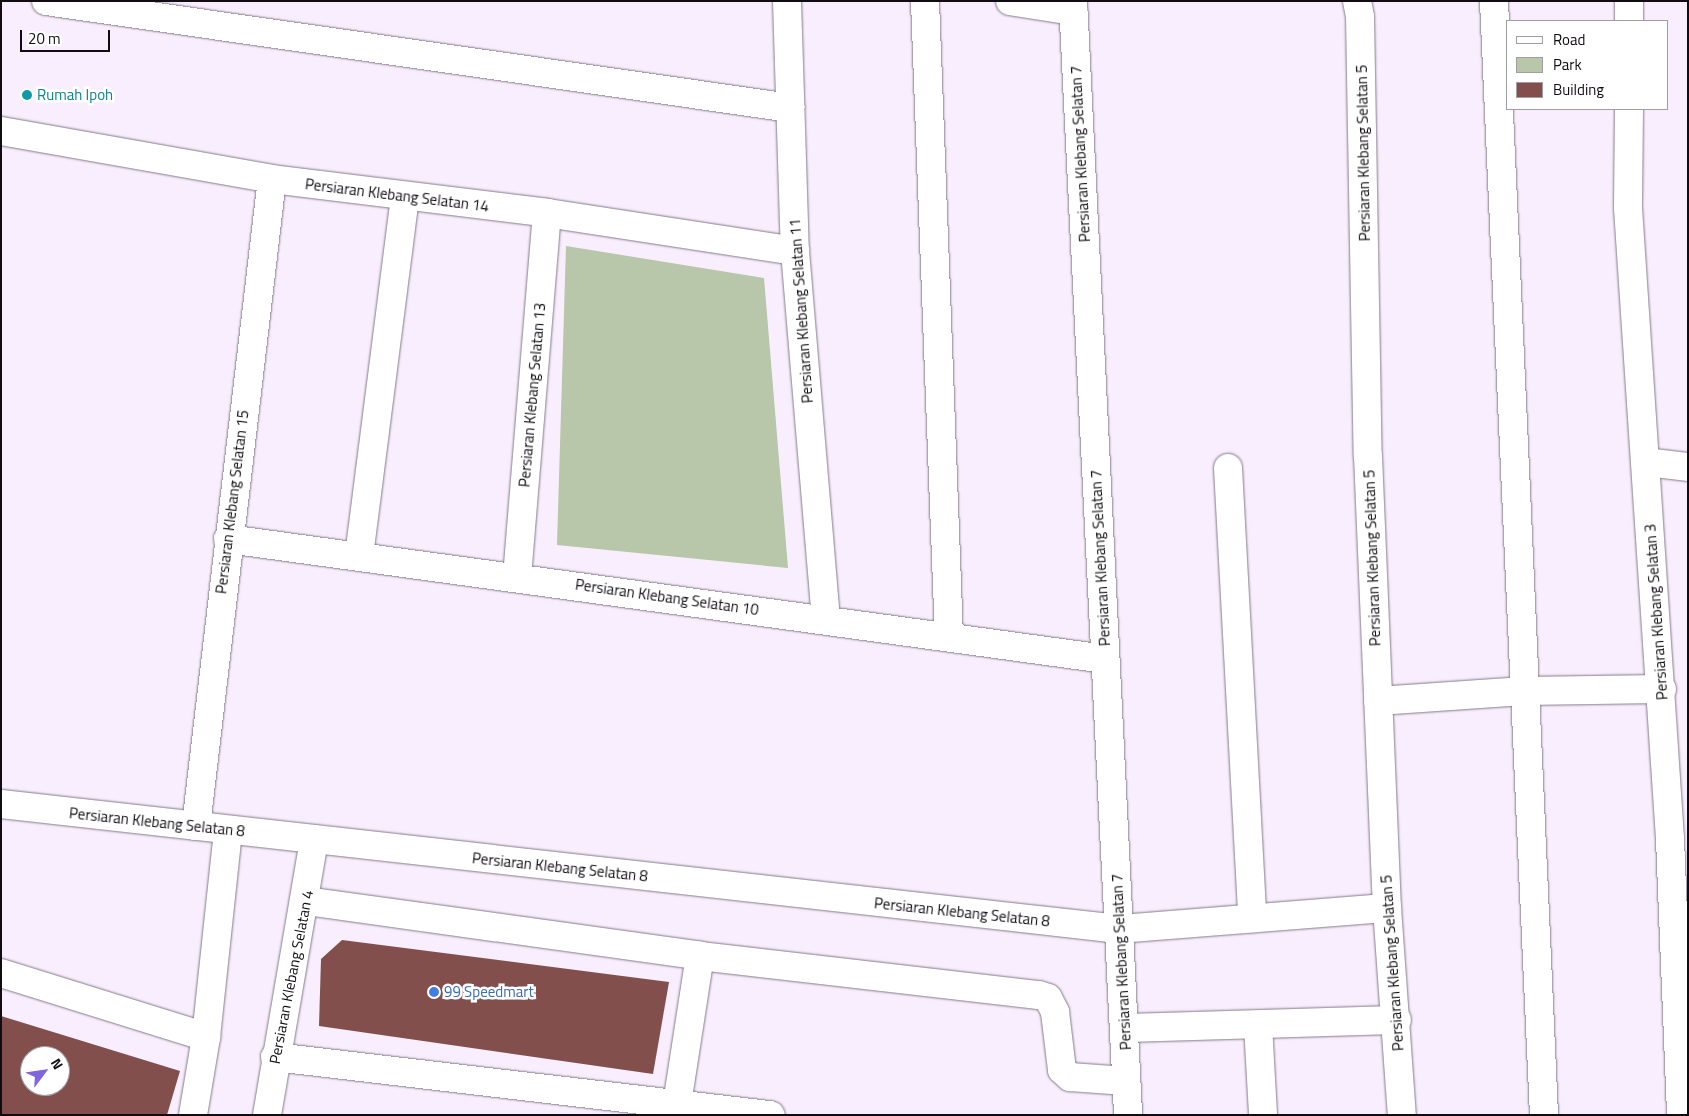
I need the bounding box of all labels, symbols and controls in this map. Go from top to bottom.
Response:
scale bar [22,20,112,52]
legend [1506,20,1669,110]
text: 20 m [28,27,61,50]
text: Road [1553,28,1585,51]
text: Park [1553,53,1582,76]
street label: Persiaran Klebang Selatan 7 [1066,65,1094,243]
street label: Persiaran Klebang Selatan 5 [1352,65,1374,241]
text: Building [1553,78,1604,101]
place label: Rumah Ipoh [37,86,113,104]
marker: Rumah Ipoh [21,89,33,101]
street label: Persiaran Klebang Selatan 14 [304,175,490,215]
street label: Persiaran Klebang Selatan 11 [786,218,816,404]
street label: Persiaran Klebang Selatan 13 [515,302,549,488]
street label: Persiaran Klebang Selatan 15 [212,409,252,595]
street label: Persiaran Klebang Selatan 7 [1086,469,1114,647]
street label: Persiaran Klebang Selatan 5 [1360,469,1384,647]
street label: Persiaran Klebang Selatan 3 [1641,523,1671,701]
street label: Persiaran Klebang Selatan 10 [574,575,760,619]
street label: Persiaran Klebang Selatan 8 [68,804,246,840]
street label: Persiaran Klebang Selatan 8 [471,849,649,885]
street label: Persiaran Klebang Selatan 7 [1107,873,1135,1051]
street label: Persiaran Klebang Selatan 5 [1377,874,1407,1052]
street label: Persiaran Klebang Selatan 4 [265,889,317,1065]
street label: Persiaran Klebang Selatan 8 [873,894,1051,930]
place label: 99 Speedmart [444,983,534,1001]
marker: 99 Speedmart [428,986,440,998]
north arrow [20,1046,70,1096]
text: N [46,1054,69,1073]

